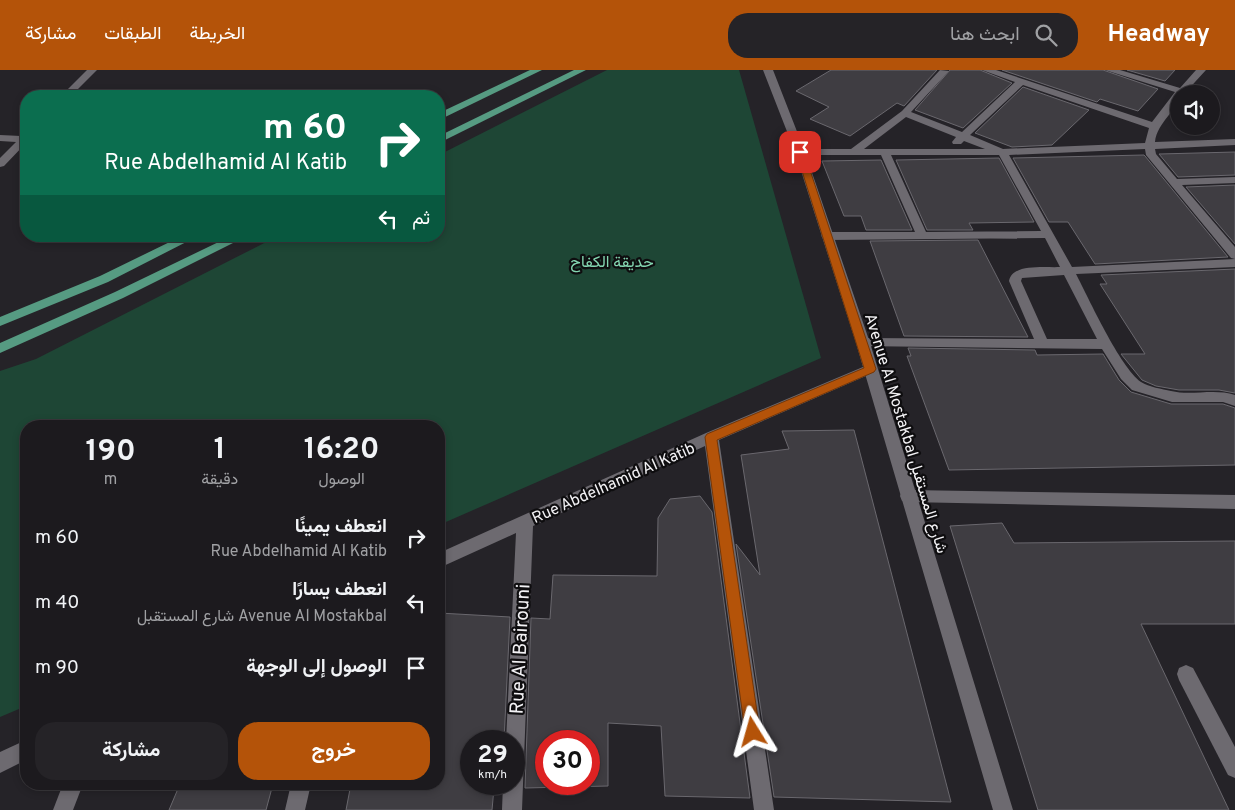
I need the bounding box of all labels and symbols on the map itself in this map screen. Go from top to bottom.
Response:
pin [779,131,821,173]
park label: حديقة الكفاح [570,253,654,273]
street label: Avenue Al Mostakbal شارع المستقبل [859,311,951,556]
street label: Rue Abdelhamid Al Katib [529,439,699,529]
street label: Rue Al Bairouni [506,583,536,715]
position arrow [726,705,778,757]
speed limit sign: 30 [535,730,600,795]

